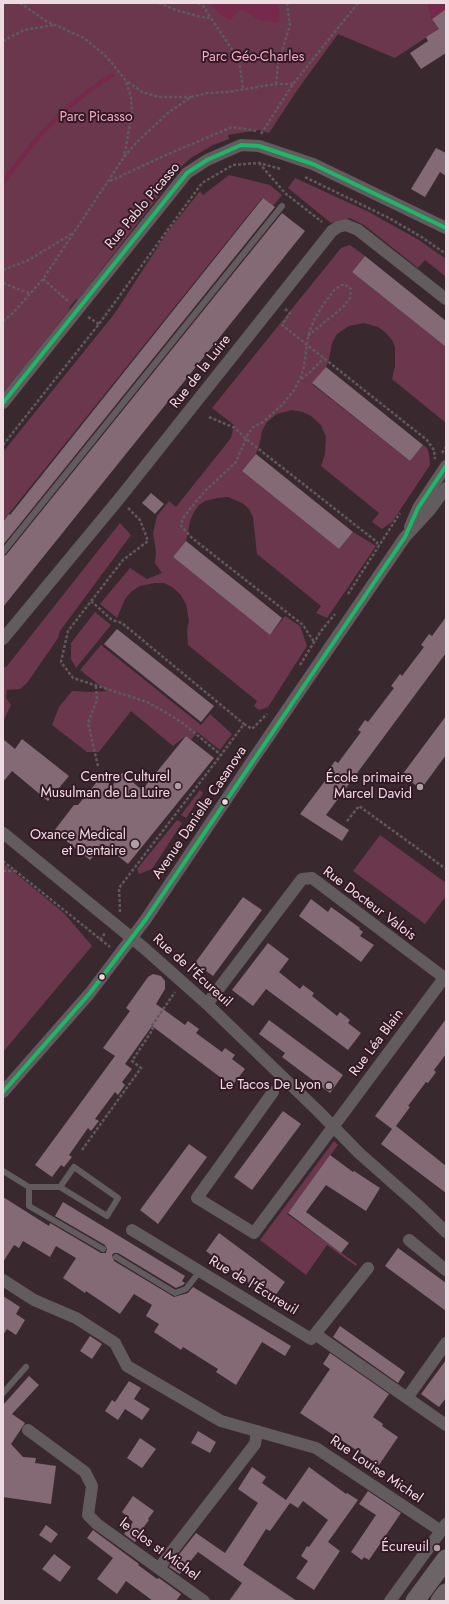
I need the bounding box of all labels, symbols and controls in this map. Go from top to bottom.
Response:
park label: Parc Géo-Charles [202,50,304,66]
park label: Parc Picasso [59,110,133,126]
street label: Rue Pablo Picasso [102,160,184,252]
street label: Rue de la Luire [167,332,235,412]
street label: Avenue Danielle Casanova [149,743,251,883]
place label: Centre Culturel Musulman de La Luire [40,770,170,802]
place label: École primaire Marcel David [326,771,412,804]
marker: Centre Culturel Musulman de La Luire [173,781,183,791]
marker: École primaire Marcel David [415,782,425,792]
unlabelled marker [220,797,230,807]
place label: Oxance Medical et Dentaire [30,828,126,860]
marker: Oxance Medical et Dentaire [129,838,141,850]
street label: Rue Docteur Valois [319,864,419,944]
street label: Rue de l'Écureuil [149,931,235,1011]
unlabelled marker [97,972,107,982]
street label: Rue Léa Blain [346,1006,408,1080]
place label: Le Tacos De Lyon [220,1078,321,1094]
marker: Le Tacos De Lyon [324,1081,334,1091]
street label: Rue de l'Écureuil [205,1253,301,1319]
street label: Rue Louise Michel [327,1433,425,1507]
street label: le clos st Michel [116,1515,202,1585]
place label: Écureuil [381,1540,429,1556]
marker: Écureuil [432,1543,442,1553]

